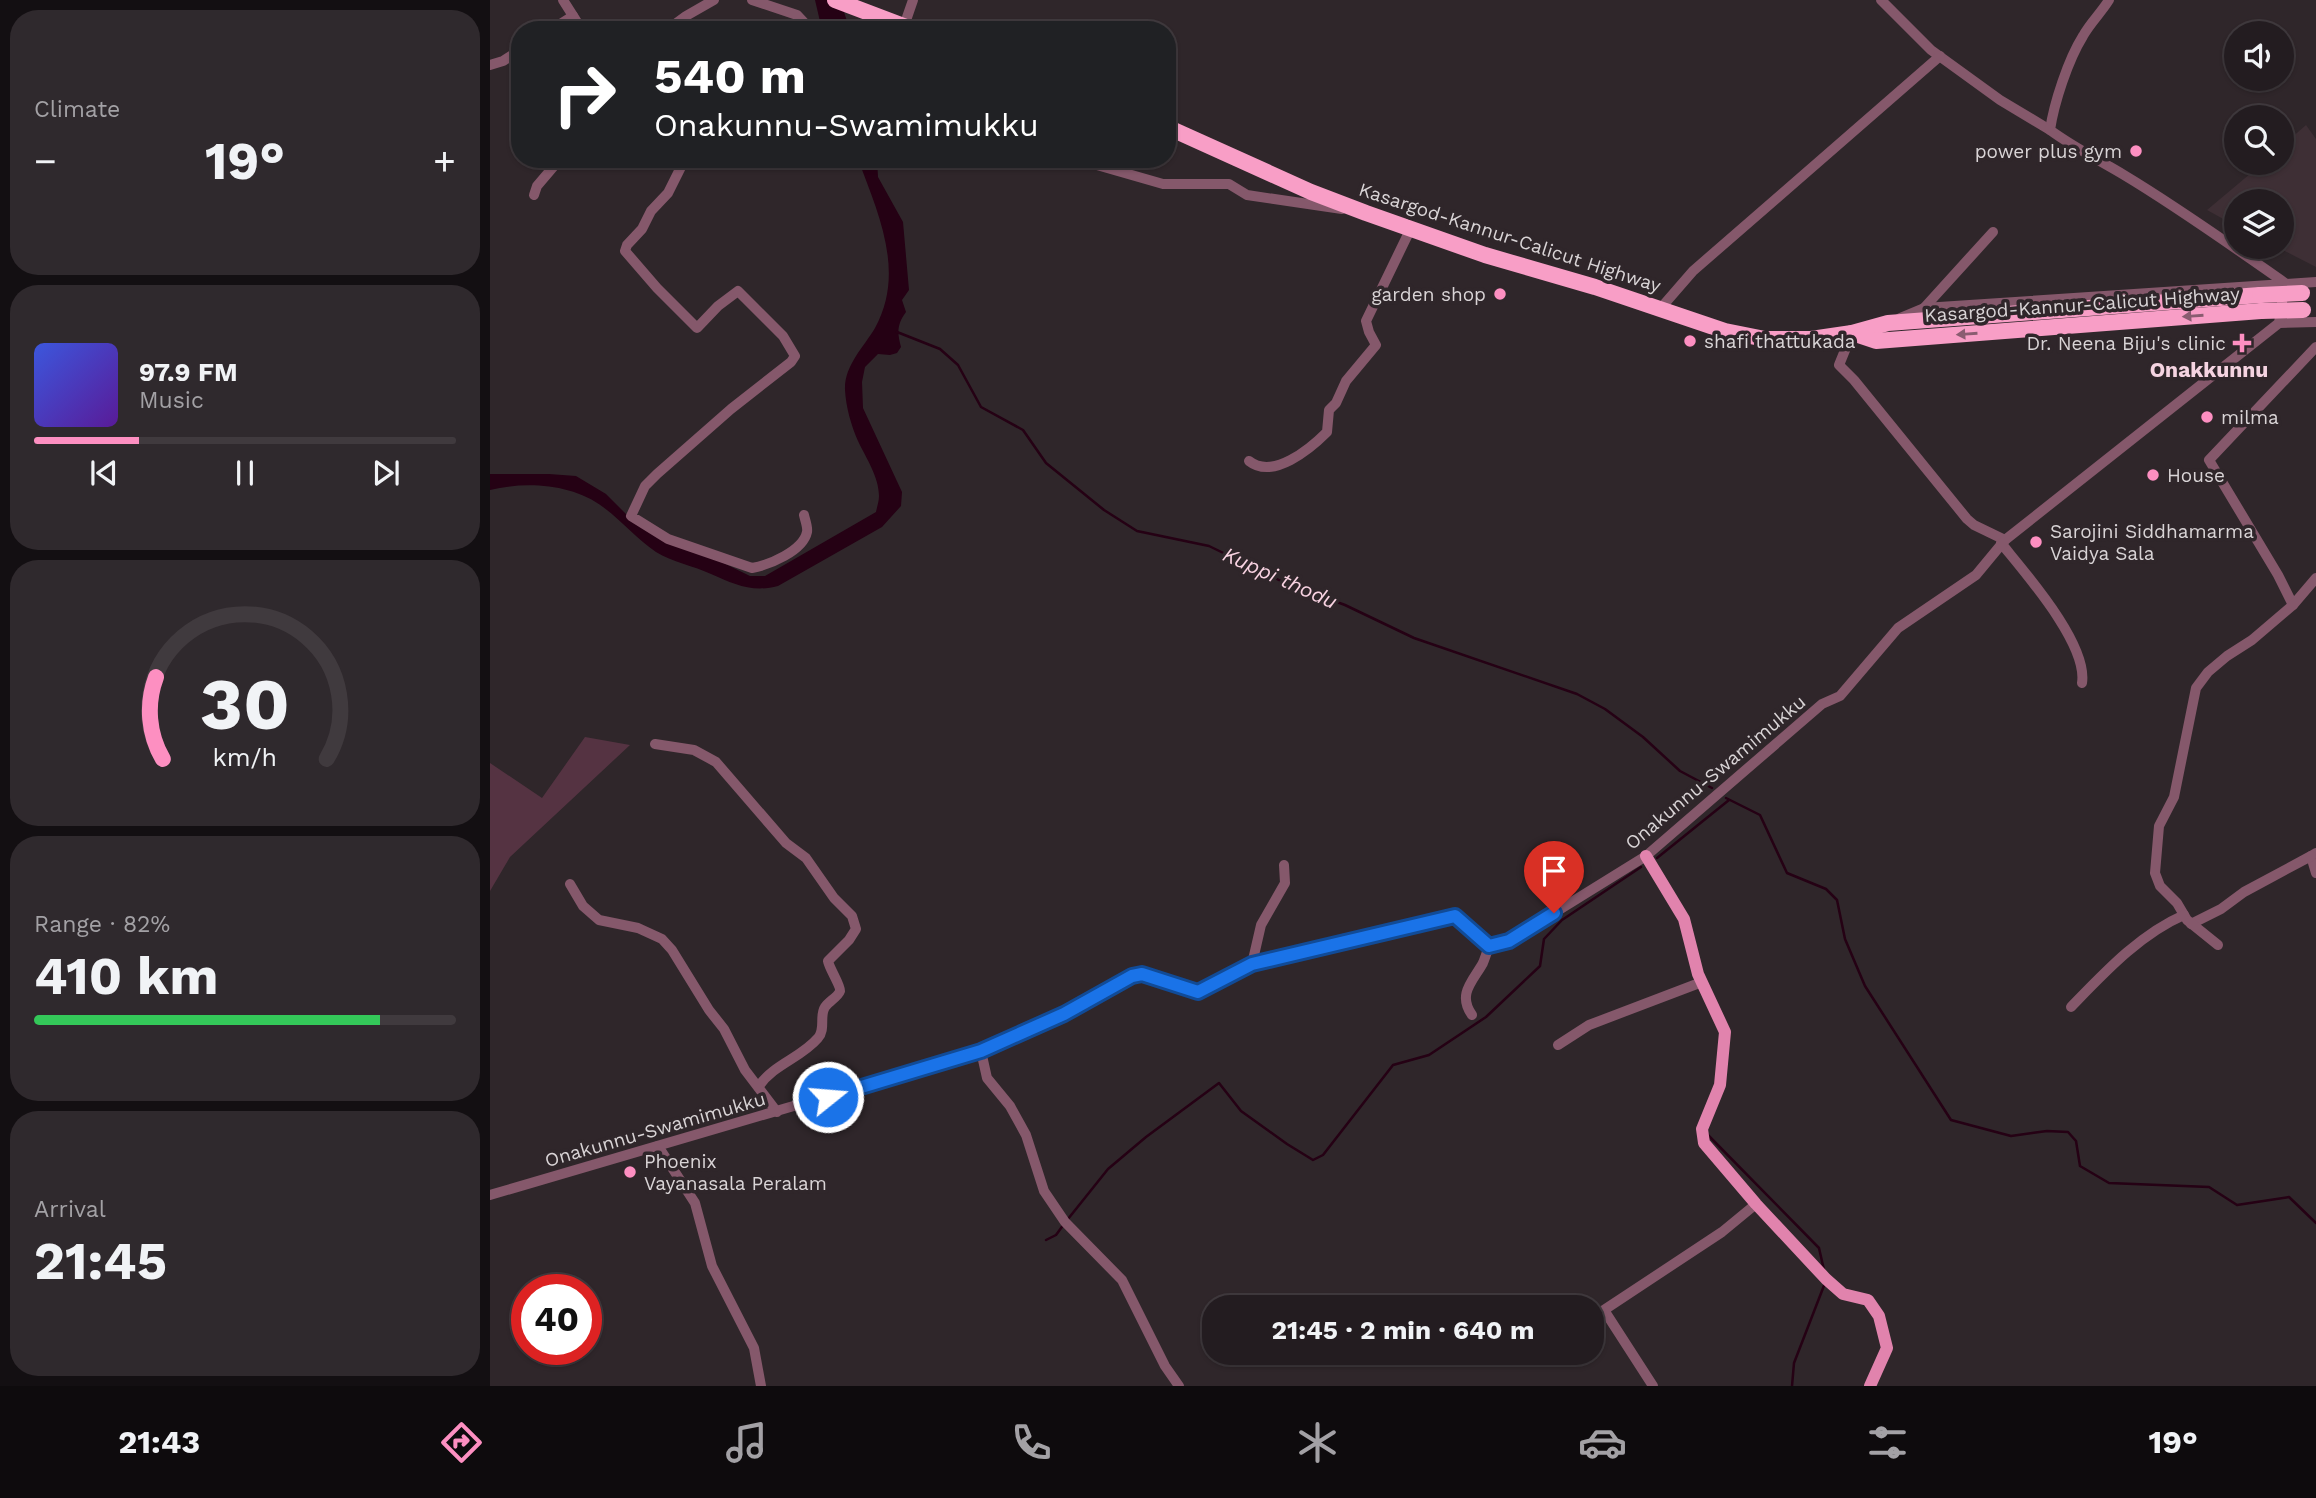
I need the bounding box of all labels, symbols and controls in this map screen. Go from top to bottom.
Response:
map controls [2224,21,2294,259]
button: sound [2224,21,2294,91]
text: 540 m [654,47,806,105]
icon: right [539,49,630,140]
text: Climate [34,96,120,123]
button: search [2224,105,2294,175]
text: Onakunnu-Swamimukku [654,106,1039,144]
text: 19° [205,131,285,192]
text: − [34,139,57,183]
text: + [433,139,456,183]
place label: power plus gym [1975,140,2122,163]
marker: power plus gym [2128,143,2144,159]
street label: Kasargod-Kannur-Calicut Highway [1356,178,1664,297]
button: layers [2224,189,2294,259]
street label: Kasargod-Kannur-Calicut Highway [1924,282,2241,327]
place label: garden shop [1371,283,1486,306]
marker: garden shop [1492,286,1508,302]
one-way arrow [2182,311,2204,322]
one-way arrow [1955,329,1977,340]
place label: shafi thattukada [1704,330,1856,353]
place label: Dr. Neena Biju's clinic [2026,332,2226,355]
marker: shafi thattukada [1682,333,1698,349]
marker: Dr. Neena Biju's clinic [2232,333,2252,353]
text: 97.9 FM [139,357,238,387]
district label: Onakkunnu [2150,357,2268,382]
text: Music [139,387,204,414]
place label: milma [2221,406,2279,429]
marker: milma [2199,409,2215,425]
icon: previous [85,454,123,492]
icon: pause [226,454,264,492]
icon: next [367,454,405,492]
place label: House [2167,464,2225,487]
marker: House [2145,467,2161,483]
place label: Sarojini Siddhamarma Vaidya Sala [2050,520,2254,565]
marker: Sarojini Siddhamarma Vaidya Sala [2028,534,2044,550]
water label: Kuppi thodu [1219,541,1341,614]
text: 30 [200,661,290,747]
street label: Onakunnu-Swamimukku [1620,690,1810,855]
text: km/h [213,743,277,772]
pin [1524,841,1584,913]
icon: arrive [1535,852,1573,890]
text: Range · 82% [34,911,170,938]
text: 410 km [34,946,218,1007]
position arrow [791,1060,865,1134]
street label: Onakunnu-Swamimukku [542,1087,768,1172]
place label: Phoenix Vayanasala Peralam [644,1150,827,1195]
marker: Phoenix Vayanasala Peralam [622,1164,638,1180]
text: Arrival [34,1196,106,1223]
text: 21:45 [34,1231,167,1292]
speed limit sign: 40 [511,1274,602,1365]
text: 21:45 · 2 min · 640 m [1271,1315,1535,1345]
icon: directions [437,1418,486,1467]
icon: music [722,1418,771,1467]
icon: phone [1007,1418,1056,1467]
icon: climate [1293,1418,1342,1467]
icon: car [1578,1418,1627,1467]
icon: filters [1863,1418,1912,1467]
text: 21:43 [118,1423,200,1461]
text: 19° [2148,1423,2198,1461]

